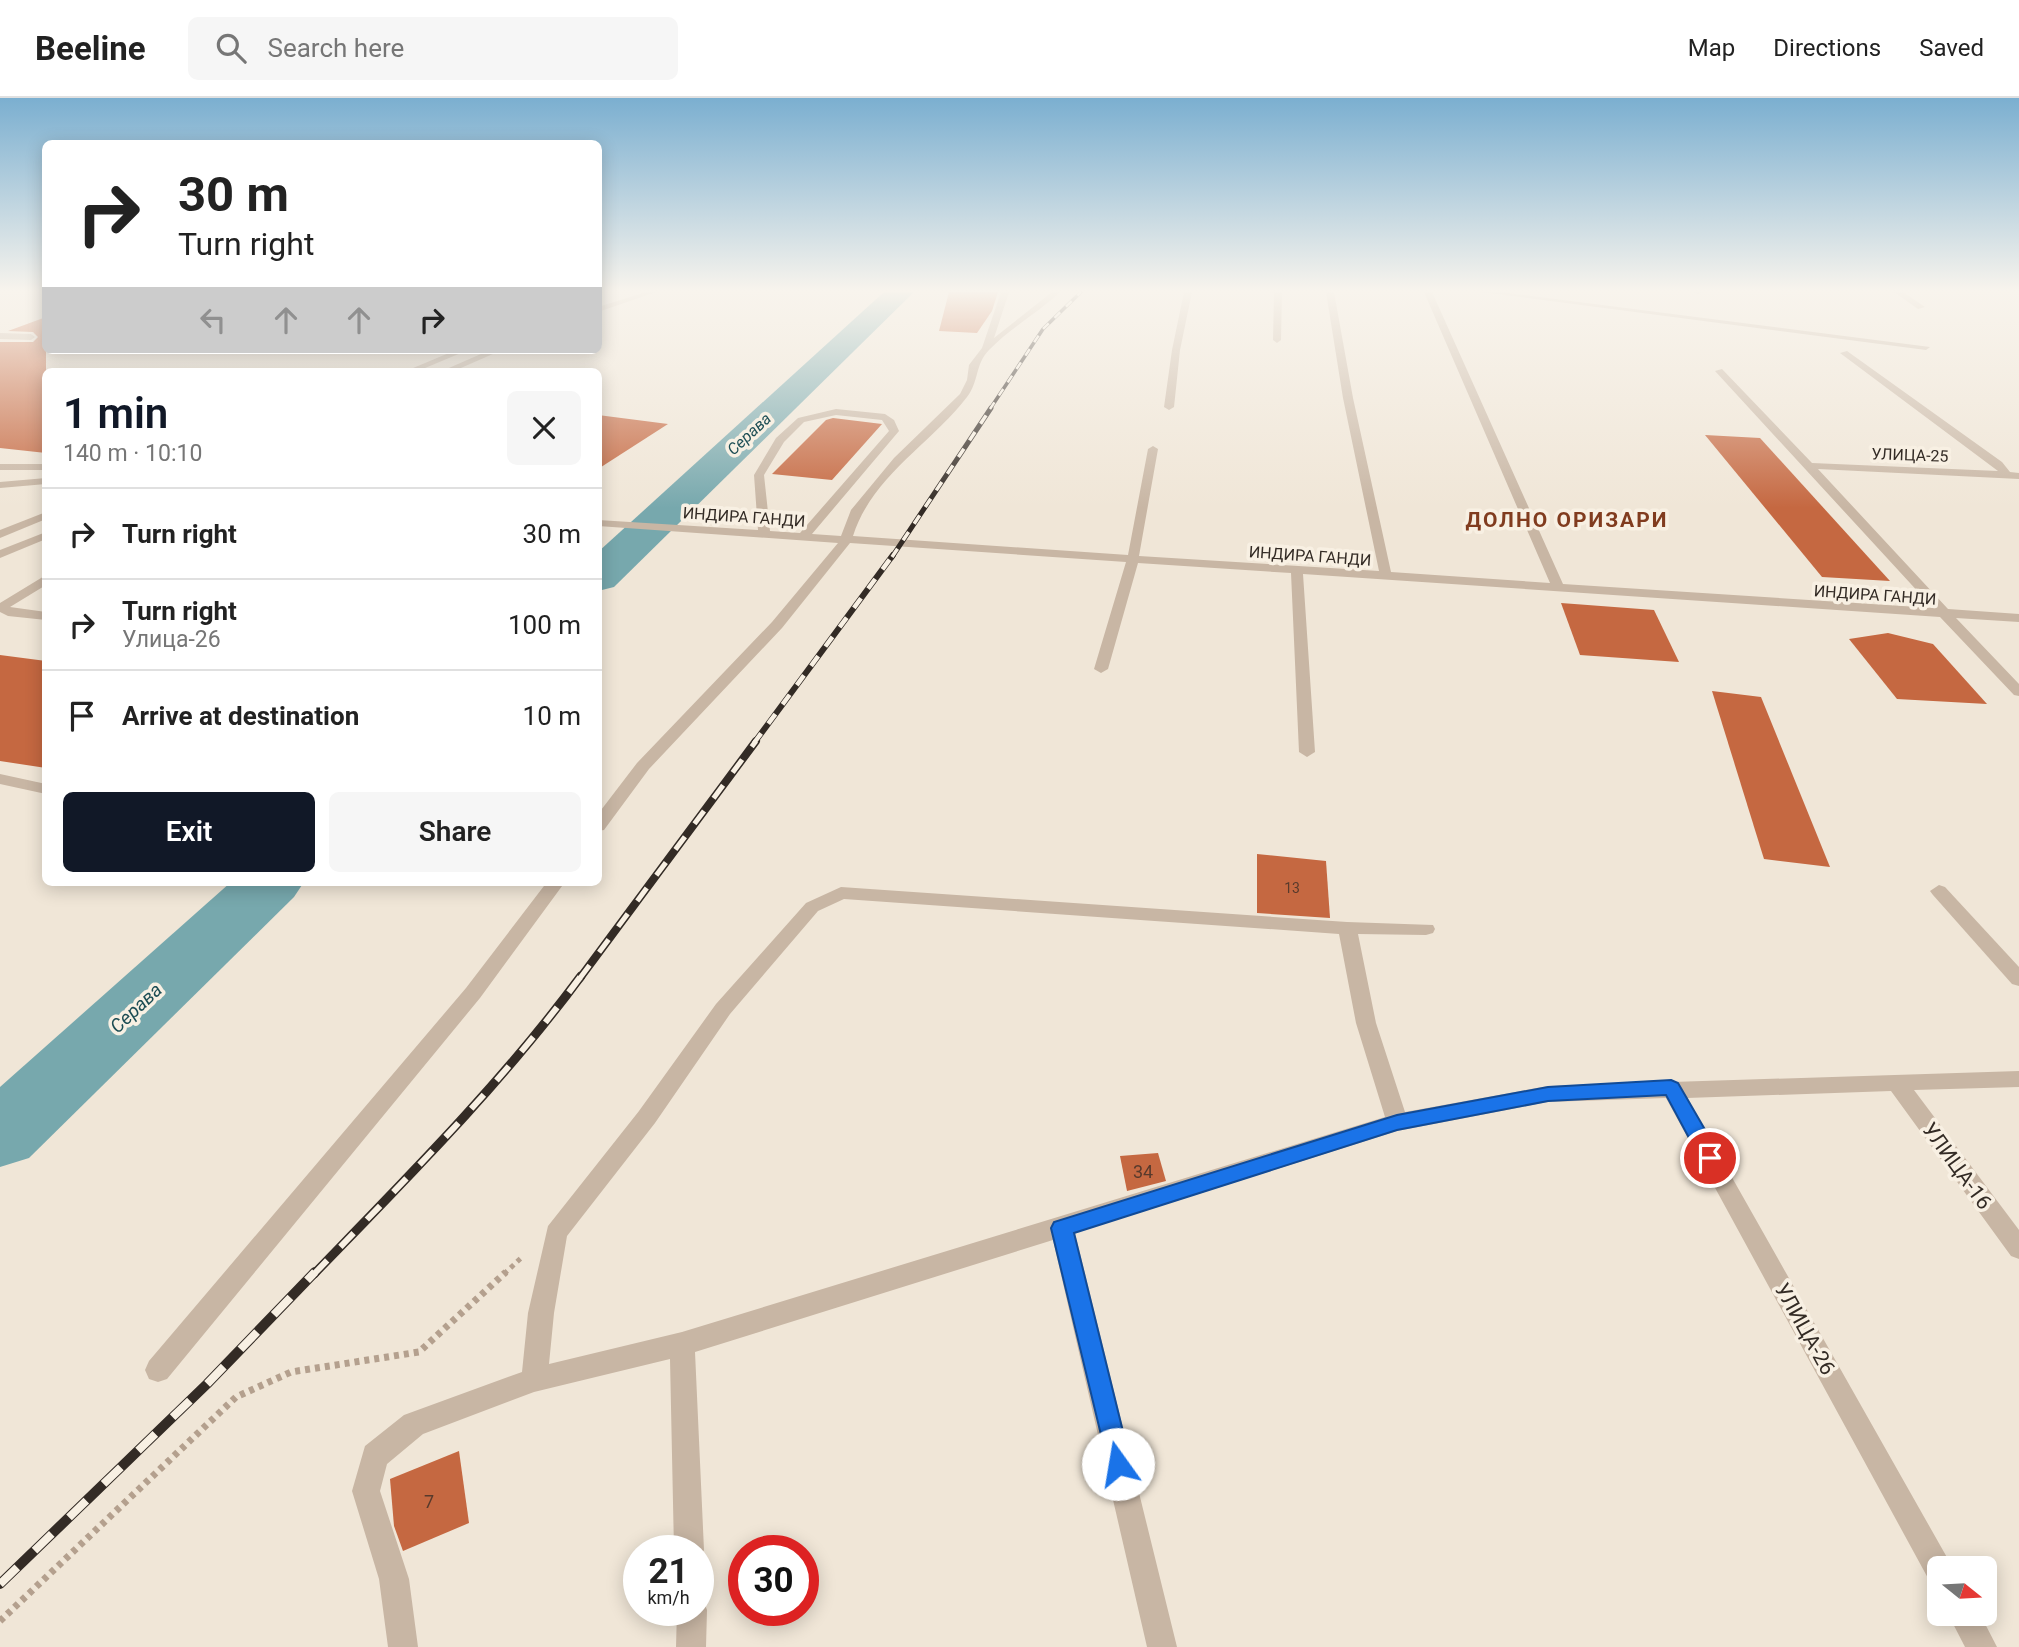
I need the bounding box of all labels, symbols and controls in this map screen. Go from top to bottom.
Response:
search box [188,17,678,80]
text: Beeline [35,29,146,68]
icon: search [212,29,250,67]
text: Search here [268,33,404,63]
text: Map [1688,34,1735,62]
text: Directions [1773,34,1881,62]
text: Saved [1919,34,1984,62]
text: 30 m [178,166,289,223]
icon: right [63,168,154,259]
text: Turn right [178,225,314,263]
icon: left [194,301,232,339]
icon: ahead [267,301,305,339]
icon: ahead [340,301,378,339]
icon: right [413,301,451,339]
text: 1 min [63,389,168,438]
button: close [507,391,581,465]
water label: Серава [723,409,775,459]
text: 140 m · 10:10 [63,440,202,467]
street label: УЛИЦА-25 [1871,444,1949,466]
street label: ИНДИРА ГАНДИ [682,503,806,531]
district label: ДОЛНО ОРИЗАРИ [1466,508,1668,532]
icon: right [63,515,101,553]
text: Turn right [122,519,237,549]
text: 30 m [523,519,581,549]
street label: ИНДИРА ГАНДИ [1248,542,1372,570]
street label: ИНДИРА ГАНДИ [1813,581,1937,609]
text: Turn right [122,596,237,626]
icon: right [63,606,101,644]
text: 100 m [508,610,581,640]
text: Улица-26 [122,626,221,653]
icon: arrive [63,697,101,735]
text: Arrive at destination [122,701,359,731]
text: 10 m [523,701,581,731]
button: Exit [63,792,315,872]
button: Share [329,792,581,872]
house number: 13 [1284,880,1300,896]
water label: Серава [105,978,167,1038]
street label: УЛИЦА-16 [1918,1118,1996,1214]
pin [1680,1128,1740,1188]
icon: arrive [1691,1139,1729,1177]
house number: 34 [1133,1161,1153,1182]
street label: УЛИЦА-26 [1770,1279,1840,1379]
position arrow [1081,1427,1155,1501]
house number: 7 [424,1491,434,1512]
speed limit sign: 30 [728,1535,819,1626]
text: 21 [648,1551,689,1592]
north arrow [1927,1556,1997,1626]
map controls [1927,1556,1997,1626]
text: km/h [647,1587,690,1608]

